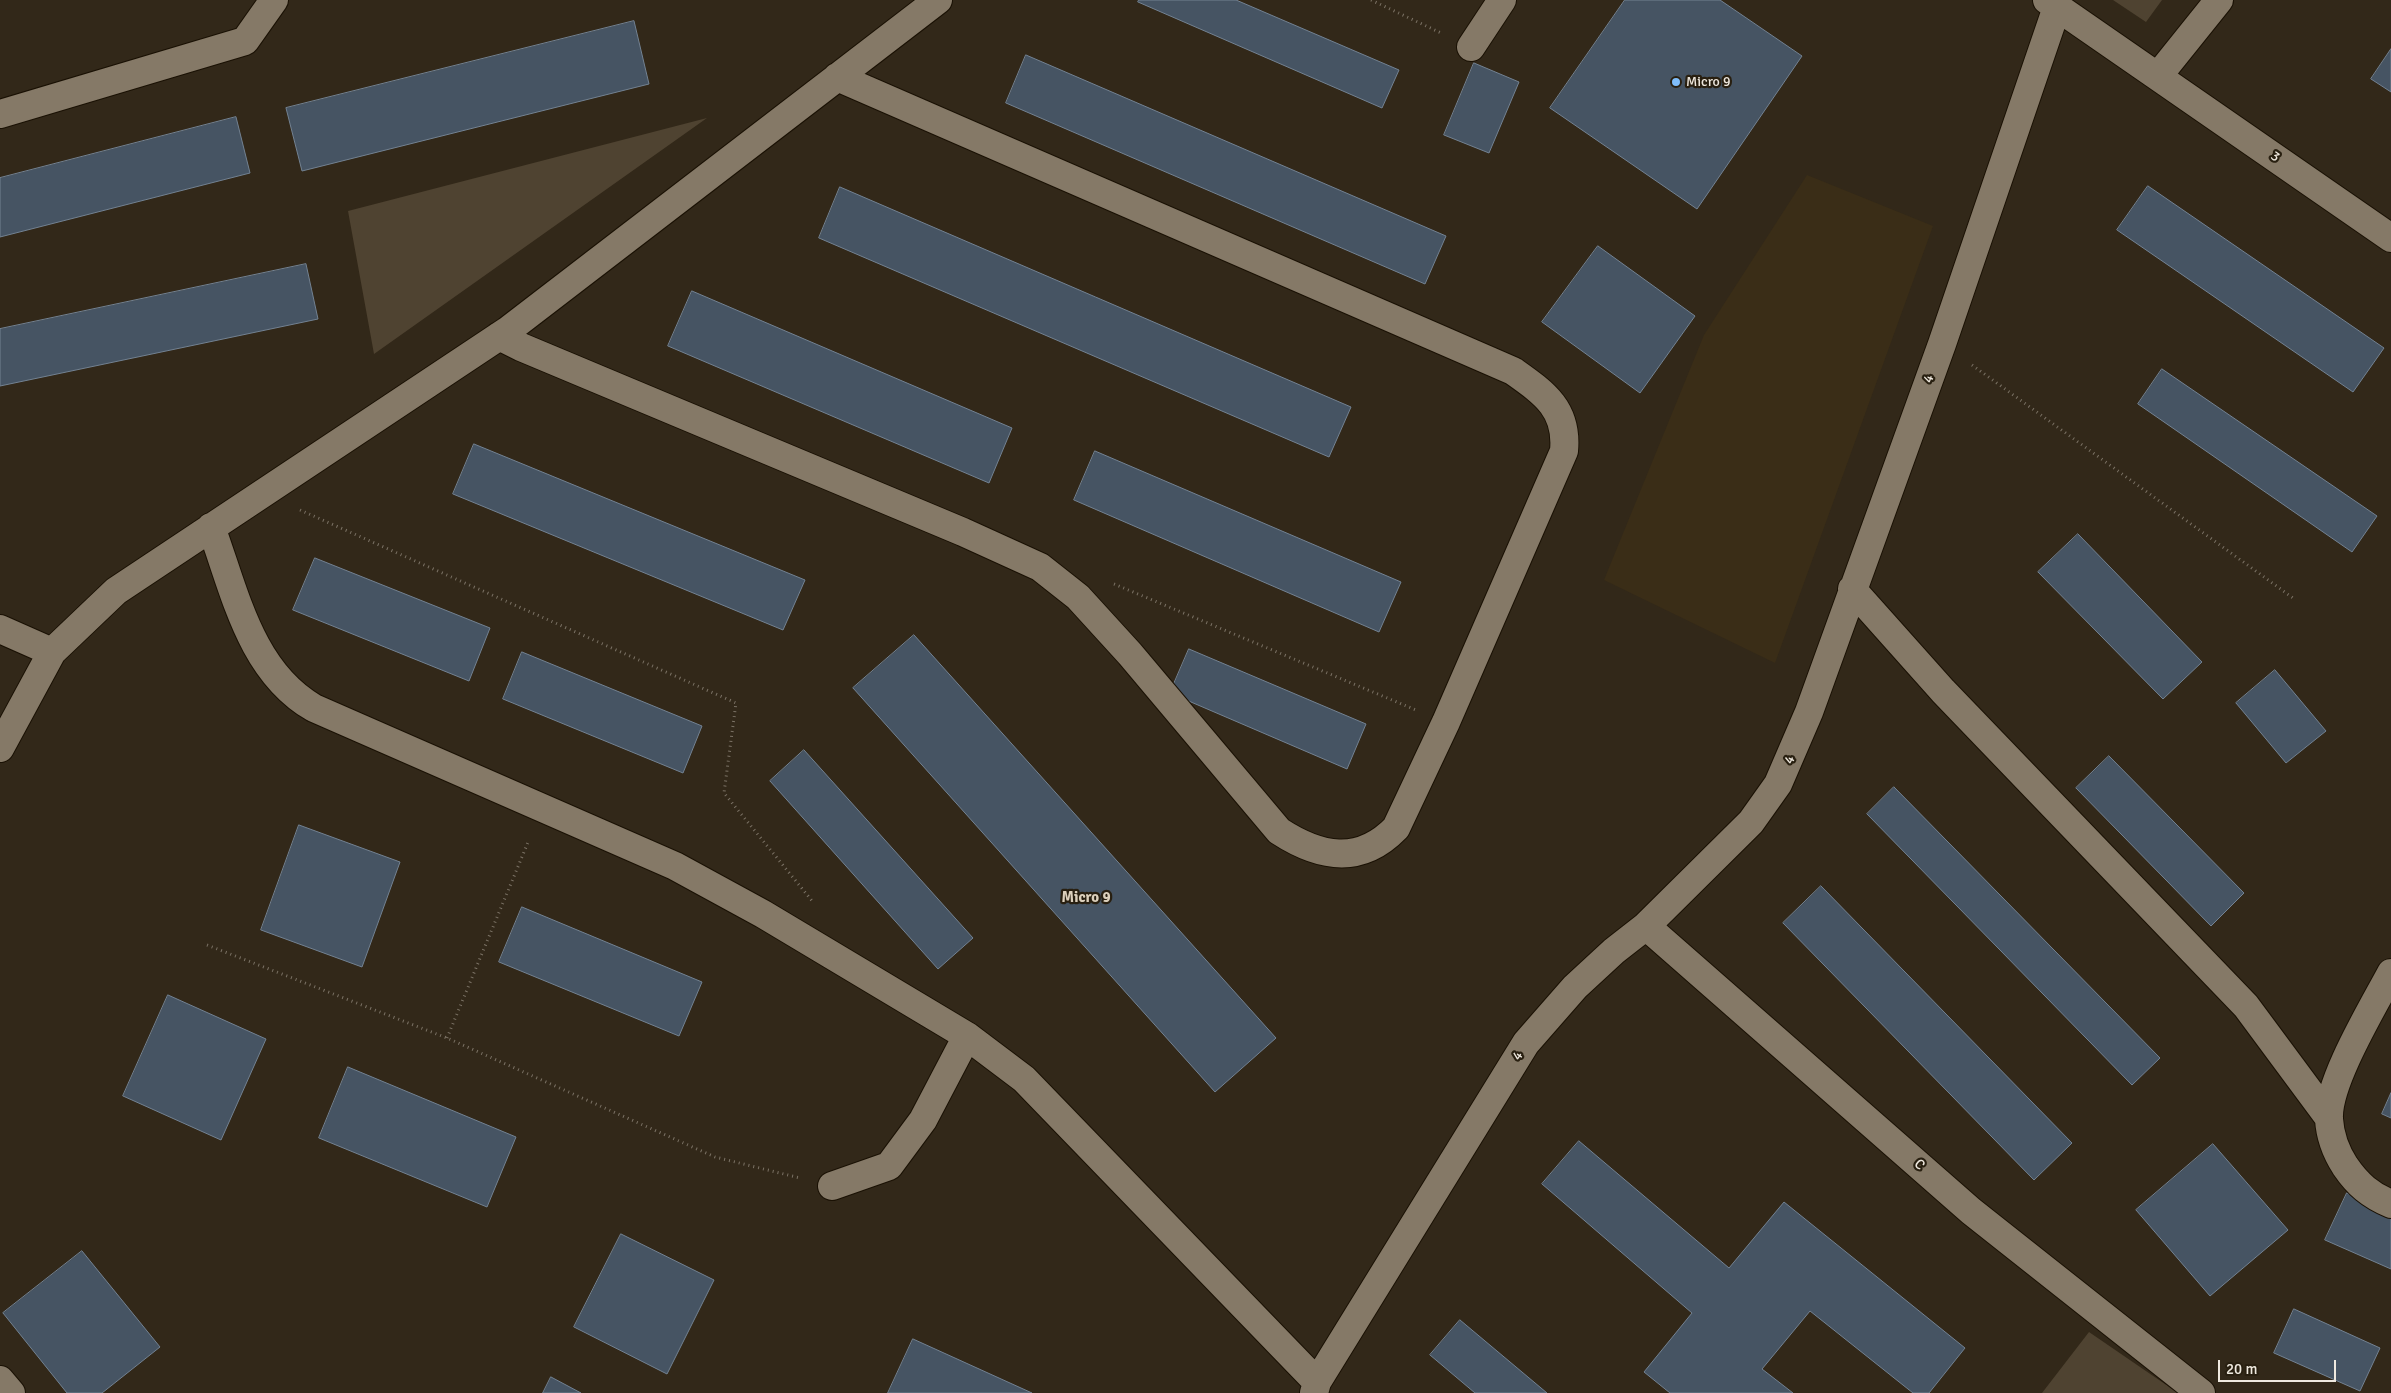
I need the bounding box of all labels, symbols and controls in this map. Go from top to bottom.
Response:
place label: Micro 9 [1686,74,1731,90]
marker: Micro 9 [1670,76,1682,88]
street label: 3 [2267,148,2283,166]
street label: 4 [1920,373,1938,385]
street label: 4 [1781,753,1799,767]
district label: Micro 9 [1061,889,1111,907]
street label: 4 [1509,1048,1527,1064]
street label: C [1910,1156,1928,1174]
scale bar [2221,1350,2338,1382]
text: 20 m [2226,1360,2257,1378]

